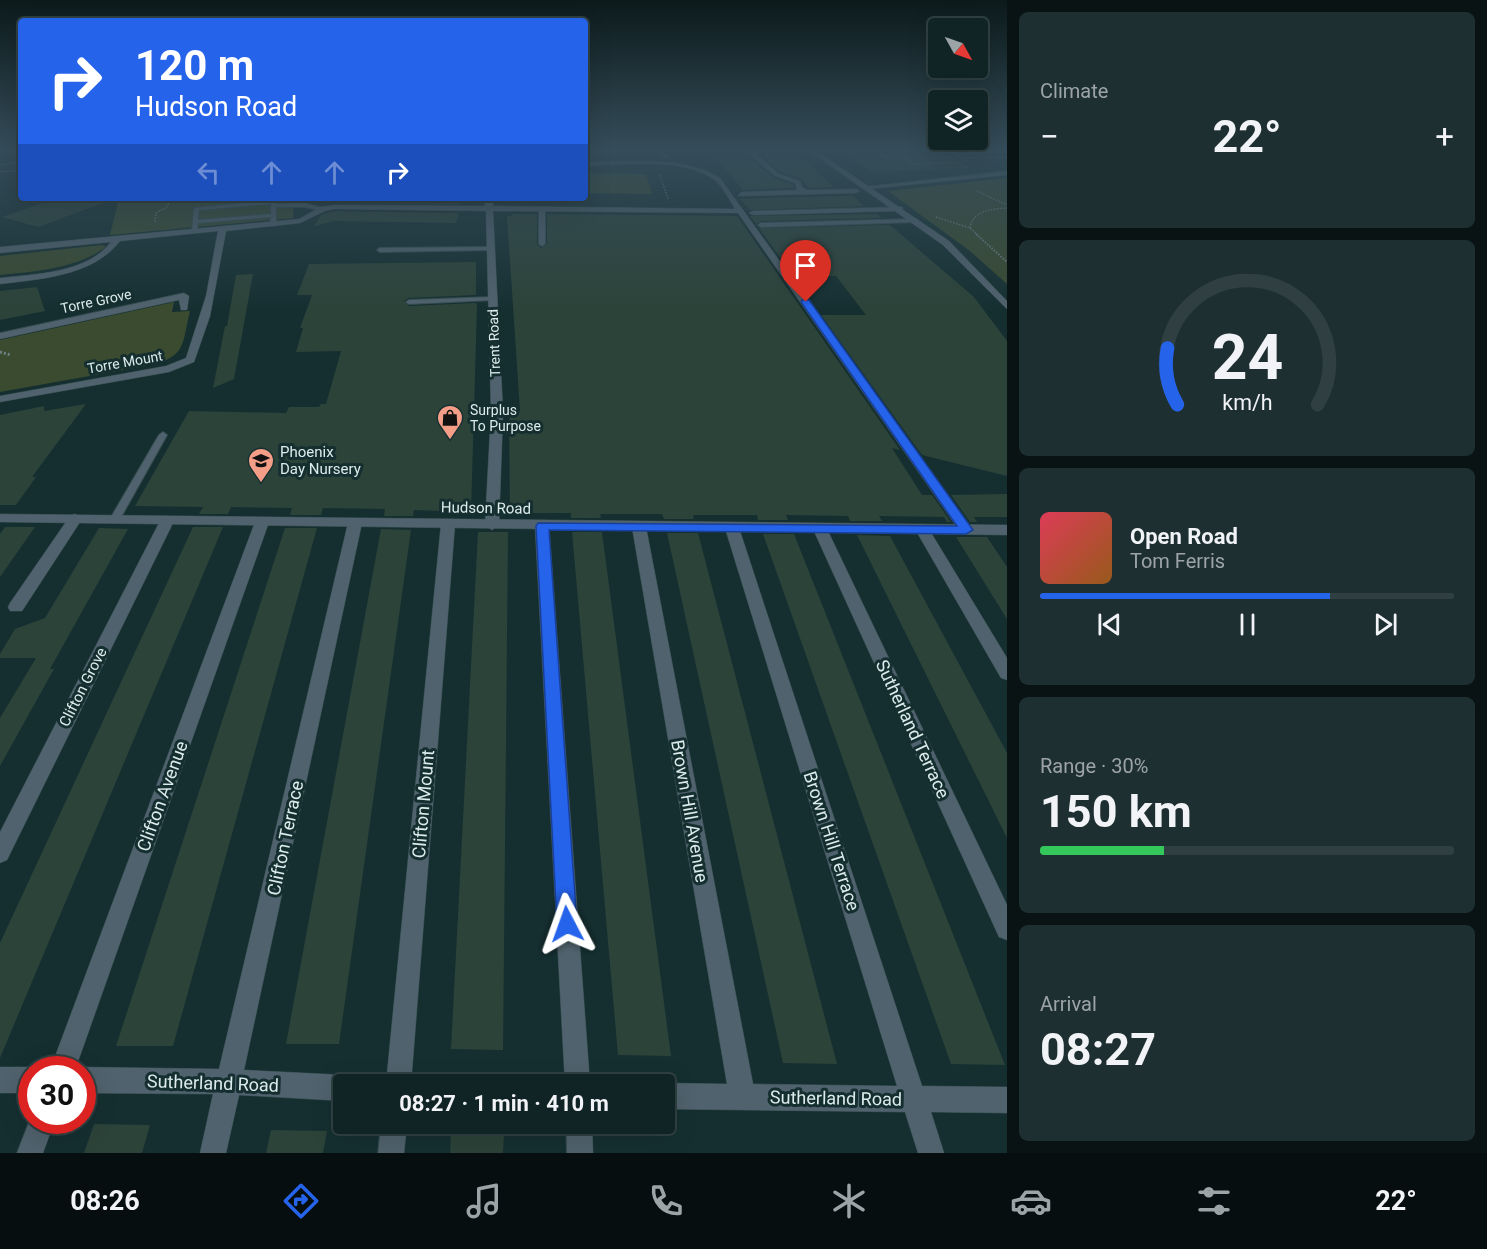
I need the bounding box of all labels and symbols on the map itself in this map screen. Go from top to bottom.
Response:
north arrow [928,18,988,78]
pin [780,240,831,302]
street label: Torre Grove [59,286,133,316]
street label: Trent Road [485,309,503,377]
street label: Torre Mount [86,347,164,376]
place label: Surplus To Purpose [470,402,541,434]
shop icon: Surplus To Purpose [435,403,465,441]
place label: Phoenix Day Nursery [280,443,361,478]
school or university icon: Phoenix Day Nursery [246,446,276,484]
street label: Hudson Road [441,498,531,518]
street label: Clifton Grove [55,644,111,730]
street label: Sutherland Terrace [872,656,954,802]
street label: Clifton Avenue [132,738,192,854]
street label: Brown Hill Avenue [667,738,713,884]
street label: Clifton Mount [408,749,438,859]
street label: Brown Hill Terrace [800,769,864,913]
street label: Clifton Terrace [263,779,307,897]
position arrow [535,892,599,956]
speed limit sign: 30 [18,1056,96,1134]
street label: Sutherland Road [147,1070,279,1096]
street label: Sutherland Road [770,1086,902,1110]

